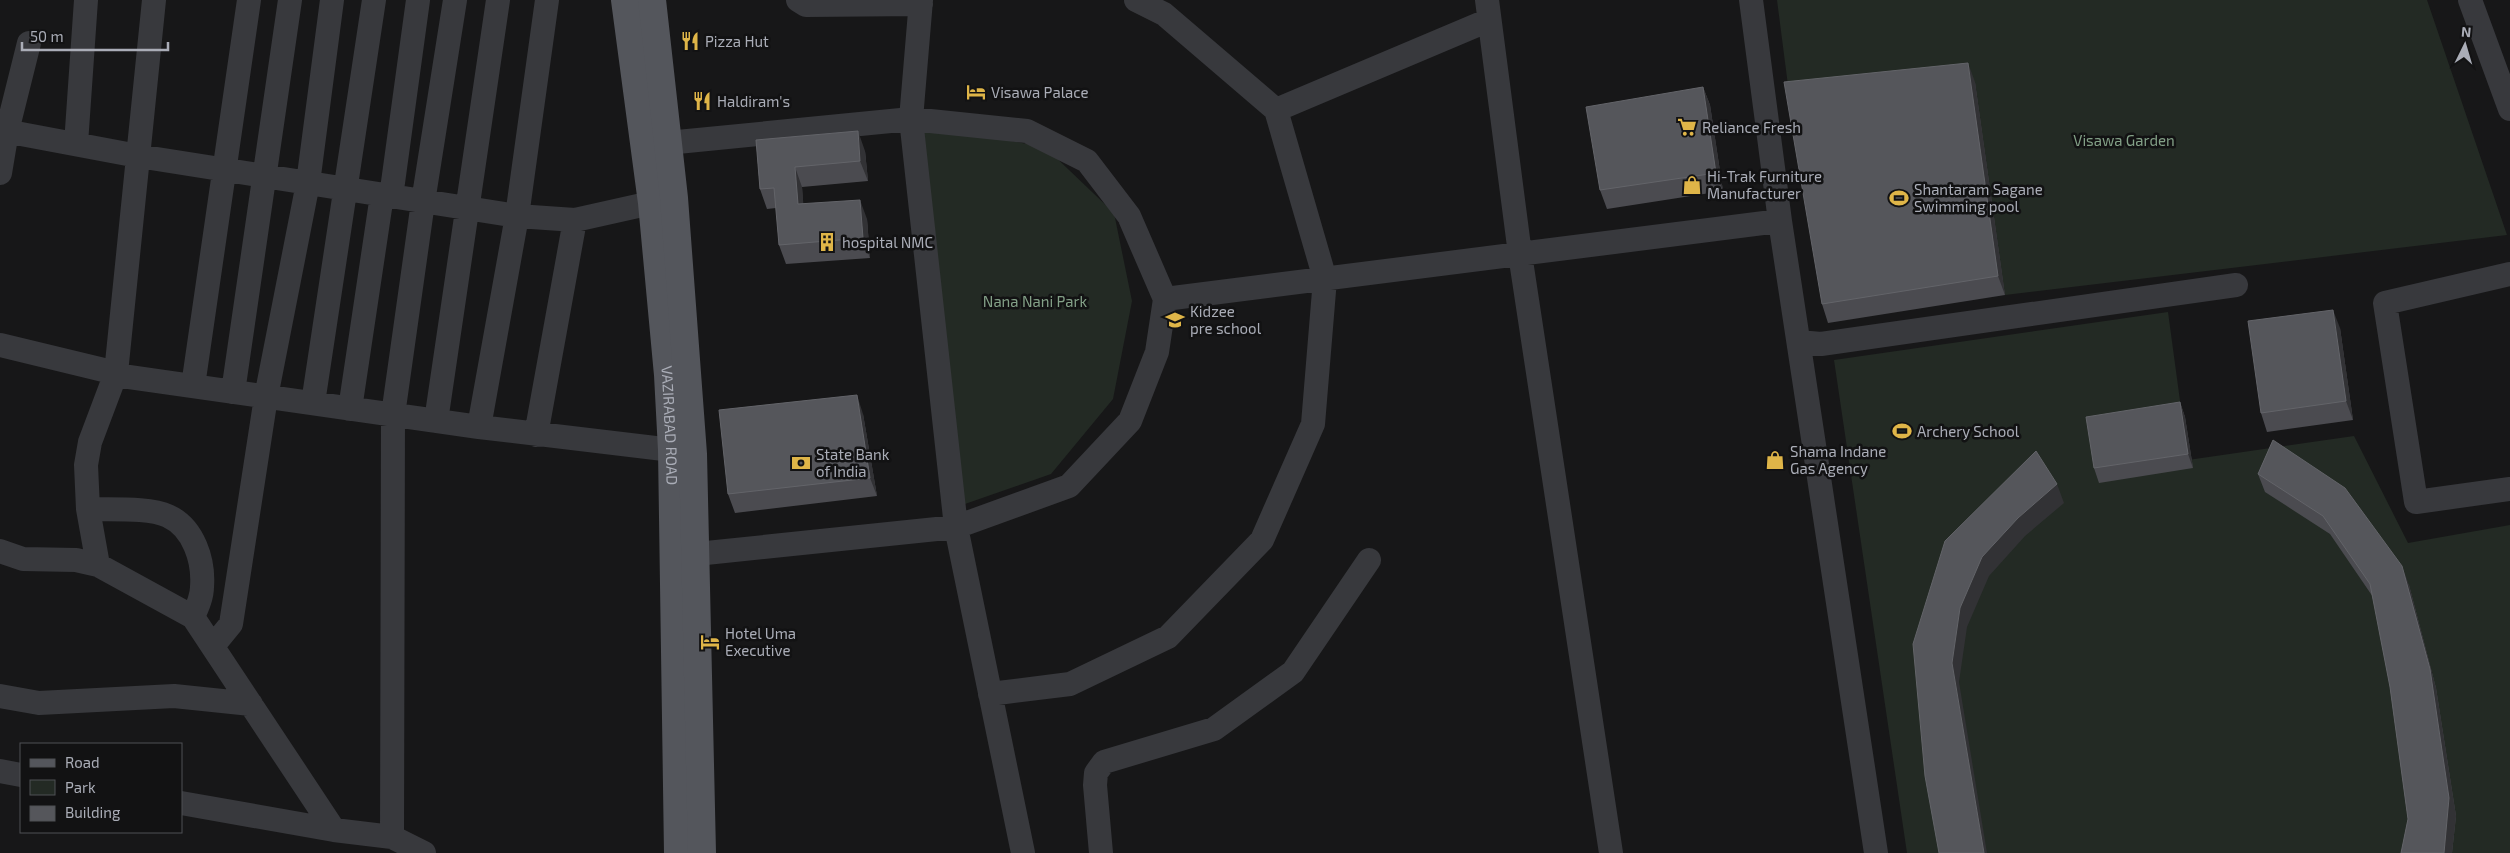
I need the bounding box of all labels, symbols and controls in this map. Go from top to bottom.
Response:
scale bar [22,20,169,52]
north arrow [2440,20,2490,70]
text: N [2460,23,2472,40]
text: 50 m [30,27,64,45]
restaurant icon: Pizza Hut [679,30,701,52]
place label: Pizza Hut [705,32,769,50]
hotel icon: Visawa Palace [965,81,987,103]
place label: Visawa Palace [991,83,1089,101]
restaurant icon: Haldiram's [691,90,713,112]
place label: Haldiram's [717,92,790,110]
supermarket icon: Reliance Fresh [1676,116,1698,138]
place label: Reliance Fresh [1702,118,1801,136]
park label: Visawa Garden [2073,131,2175,149]
place label: Hi-Trak Furniture Manufacturer [1707,167,1822,202]
shop icon: Hi-Trak Furniture Manufacturer [1681,174,1703,196]
place label: Shantaram Sagane Swimming pool [1914,180,2043,215]
sports icon: Shantaram Sagane Swimming pool [1888,187,1910,209]
building icon: hospital NMC [816,231,838,253]
place label: hospital NMC [842,233,933,251]
park label: Nana Nani Park [983,292,1088,310]
place label: Kidzee pre school [1190,302,1262,337]
school or university icon: Kidzee pre school [1164,309,1186,331]
street label: VAZIRABAD ROAD [658,365,682,485]
sports icon: Archery School [1891,420,1913,442]
place label: Archery School [1917,422,2020,440]
place label: Shama Indane Gas Agency [1790,442,1886,477]
place label: State Bank of India [816,445,890,480]
shop icon: Shama Indane Gas Agency [1764,449,1786,471]
bank icon: State Bank of India [790,452,812,474]
place label: Hotel Uma Executive [725,624,796,659]
hotel icon: Hotel Uma Executive [699,631,721,653]
legend [20,743,182,833]
text: Road [65,753,100,771]
text: Park [65,778,96,796]
text: Building [65,803,121,821]

